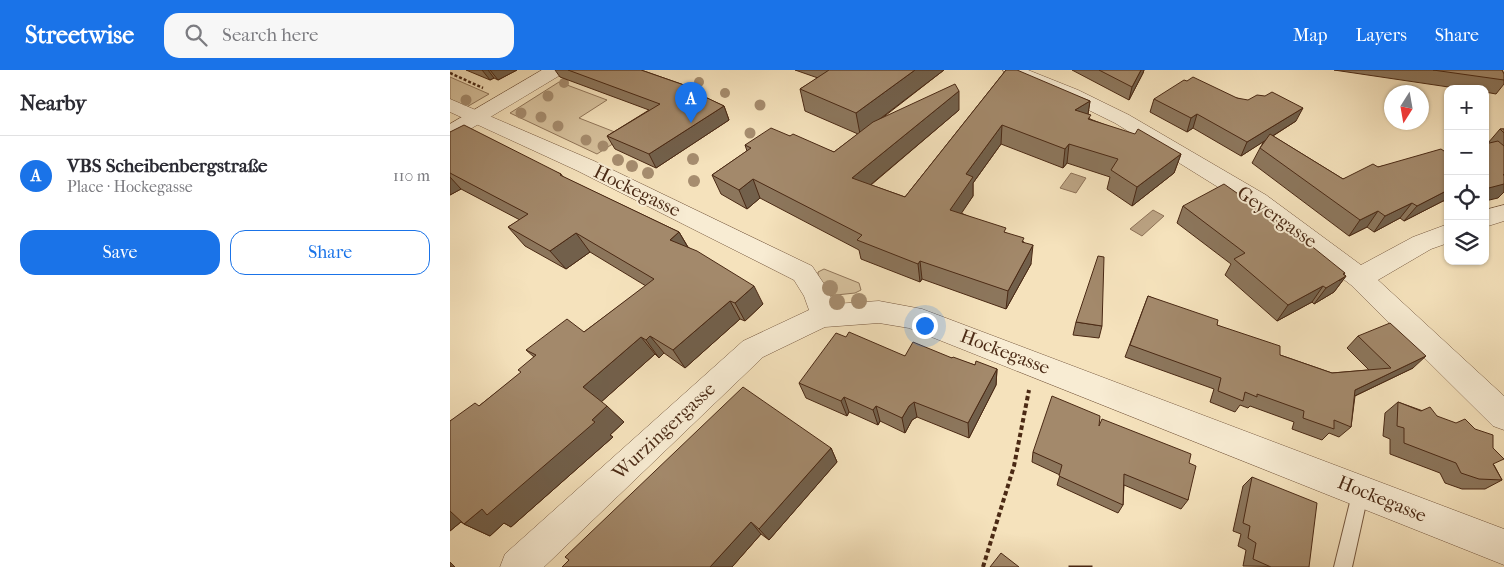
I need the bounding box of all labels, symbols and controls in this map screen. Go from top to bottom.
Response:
search box [164,13,514,58]
text: Streetwise [25,21,134,49]
icon: search [182,21,210,49]
text: Search here [222,24,318,46]
text: Map [1293,25,1327,46]
text: Layers [1355,25,1407,46]
text: Share [1435,25,1479,46]
pin: A [675,82,707,123]
north arrow [1384,85,1429,130]
map controls [1444,85,1489,265]
button: + [1444,85,1489,130]
text: Nearby [20,91,86,115]
button: − [1444,130,1489,175]
text: VBS Scheibenbergstraße [67,155,268,177]
street label: Hockegasse [590,161,684,221]
text: A [31,166,41,185]
text: 110 m [393,166,430,185]
button: locate [1444,175,1489,220]
text: Place · Hockegasse [67,177,193,196]
street label: Geyergasse [1233,182,1321,252]
button: layers [1444,220,1489,265]
button: Save [20,230,220,275]
button: Share [230,230,430,275]
your location [912,313,938,339]
street label: Hockegasse [957,325,1053,379]
street label: Wurzingergasse [607,378,720,485]
street label: Hockegasse [1334,471,1430,527]

